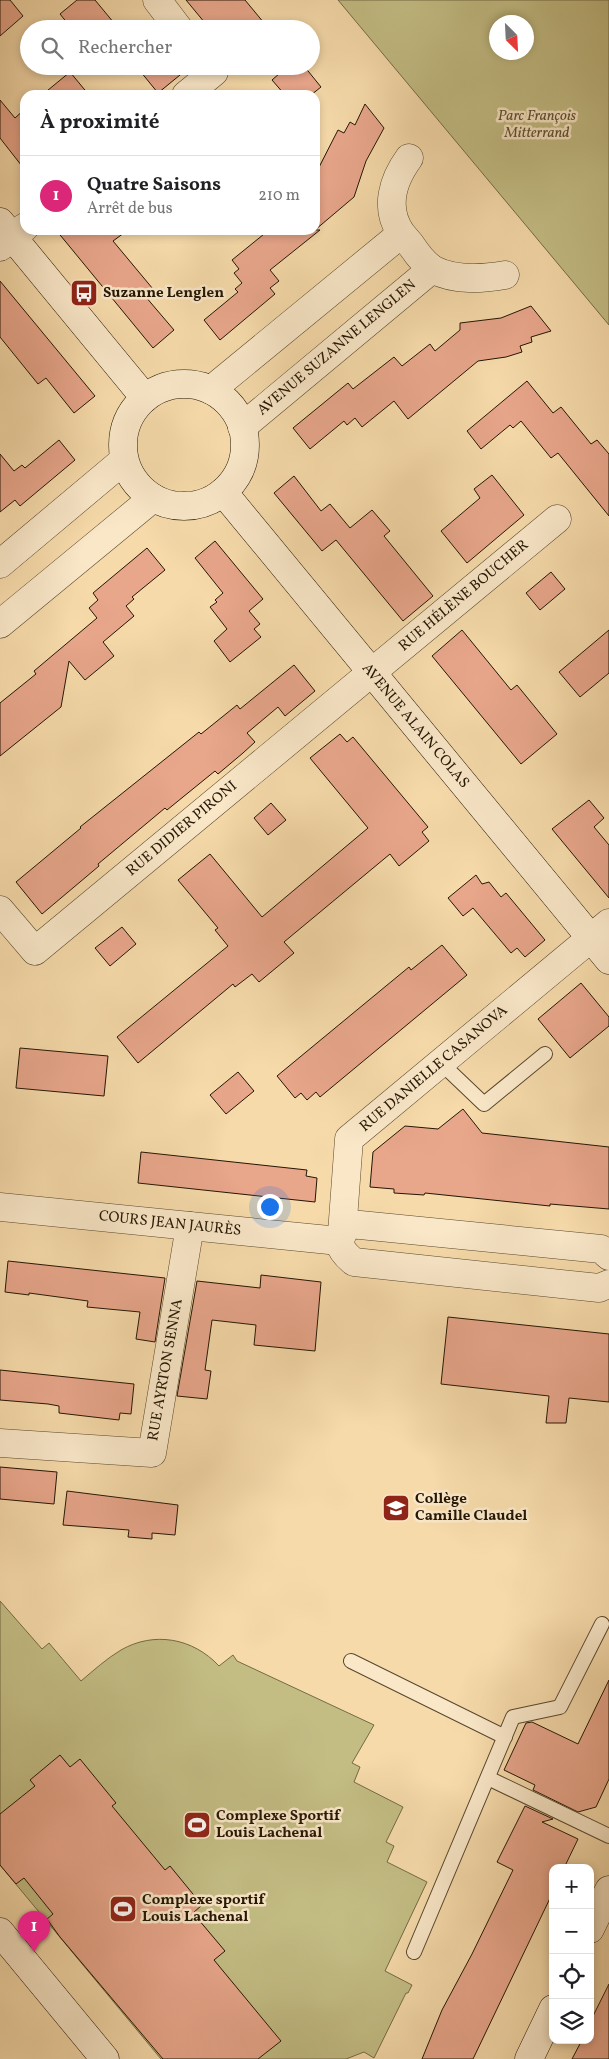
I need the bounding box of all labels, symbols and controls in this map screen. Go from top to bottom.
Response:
north arrow [489,15,534,60]
search box [20,20,320,75]
icon: search [38,34,66,62]
text: Rechercher [78,35,172,61]
park label: Parc François Mitterrand [498,106,577,144]
text: À proximité [40,108,159,137]
text: Quatre Saisons [87,172,221,198]
text: 1 [53,185,59,207]
text: 210 m [258,185,300,207]
text: Arrêt de bus [87,198,173,220]
street label: AVENUE SUZANNE LENGLEN [253,275,421,421]
bus stop icon: Suzanne Lenglen [69,278,99,308]
place label: Suzanne Lenglen [103,283,224,304]
street label: RUE HÉLÈNE BOUCHER [394,535,534,657]
street label: AVENUE ALAIN COLAS [356,659,474,793]
street label: RUE DIDIER PIRONI [122,776,242,882]
street label: RUE DANIELLE CASANOVA [355,1000,513,1137]
your location [257,1194,283,1220]
street label: COURS JEAN JAURÈS [98,1206,242,1242]
street label: RUE AYRTON SENNA [143,1297,189,1443]
place label: Collège Camille Claudel [415,1489,527,1527]
school or university icon: Collège Camille Claudel [381,1493,411,1523]
place label: Complexe Sportif Louis Lachenal [216,1806,341,1844]
sports icon: Complexe Sportif Louis Lachenal [182,1810,212,1840]
map controls [549,1864,594,2044]
button: + [549,1864,594,1909]
place label: Complexe sportif Louis Lachenal [142,1890,265,1928]
sports icon: Complexe sportif Louis Lachenal [108,1894,138,1924]
button: − [549,1909,594,1954]
pin: 1 [18,1911,50,1952]
button: locate [549,1954,594,1999]
button: layers [549,1999,594,2044]

